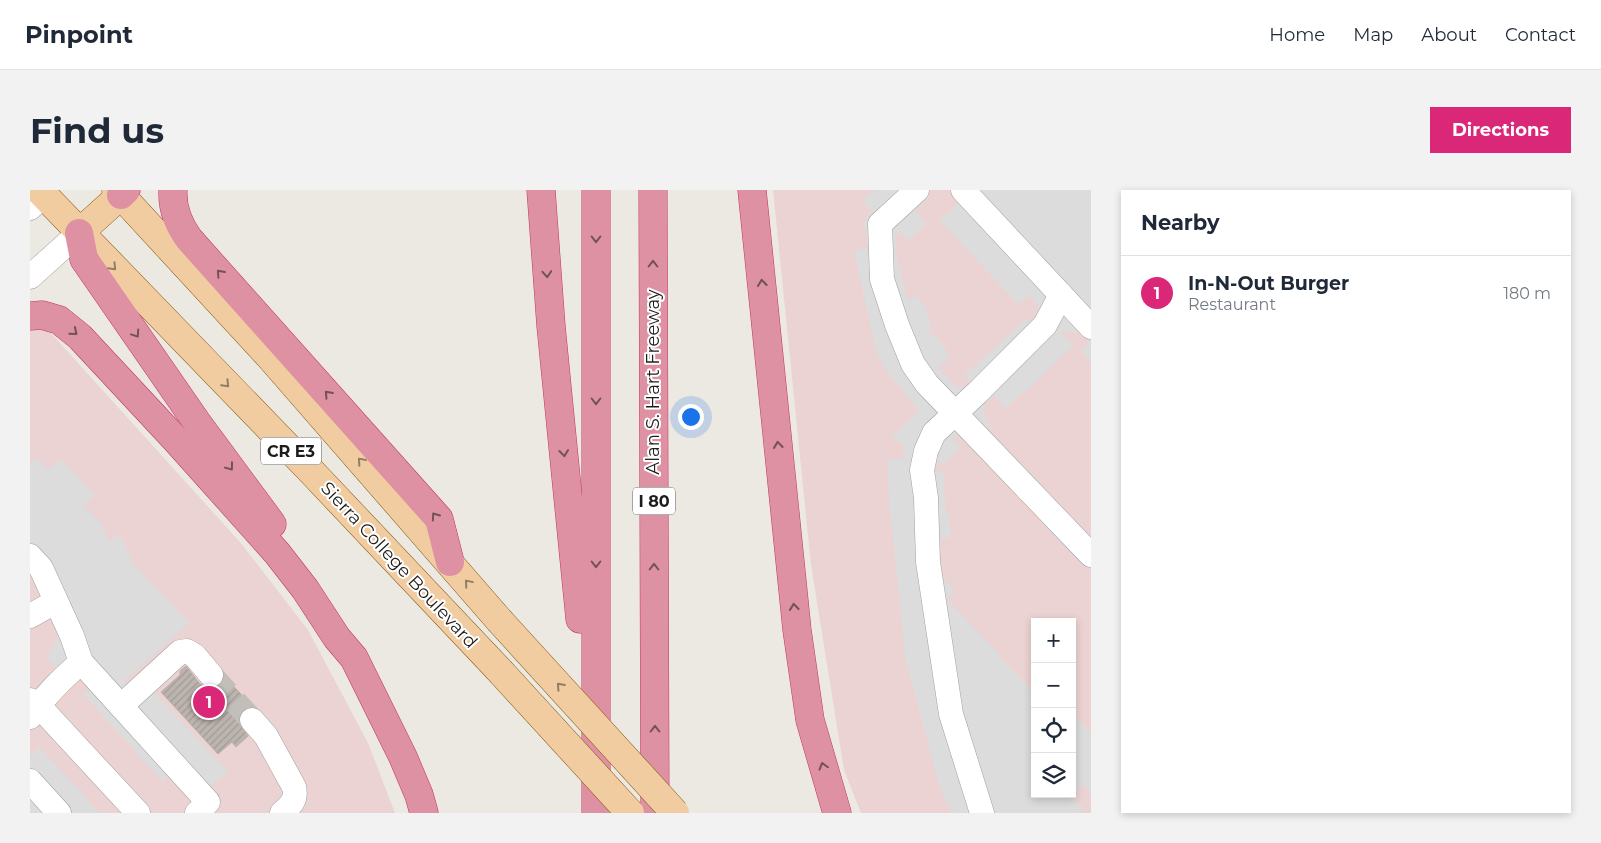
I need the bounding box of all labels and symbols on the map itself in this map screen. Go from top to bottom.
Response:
one-way arrow [591,235,601,243]
one-way arrow [648,260,658,268]
one-way arrow [107,262,116,271]
one-way arrow [217,270,226,279]
one-way arrow [542,270,553,278]
one-way arrow [756,279,767,287]
street label: Alan S. Hart Freeway [642,289,664,475]
one-way arrow [68,327,77,336]
one-way arrow [130,329,139,338]
one-way arrow [220,378,229,387]
one-way arrow [325,391,334,400]
one-way arrow [591,398,601,405]
your location [678,404,704,430]
road number: CR E3 [261,438,321,464]
one-way arrow [773,441,784,449]
one-way arrow [558,449,569,457]
one-way arrow [358,457,367,466]
one-way arrow [224,461,233,471]
street label: Sierra College Boulevard [316,477,482,653]
road number: I 80 [633,488,675,514]
one-way arrow [432,512,441,522]
one-way arrow [591,560,601,568]
one-way arrow [649,563,659,570]
one-way arrow [465,580,473,589]
one-way arrow [789,602,800,610]
pin: 1 [193,683,225,721]
one-way arrow [557,683,566,692]
one-way arrow [649,725,660,733]
one-way arrow [818,763,828,771]

